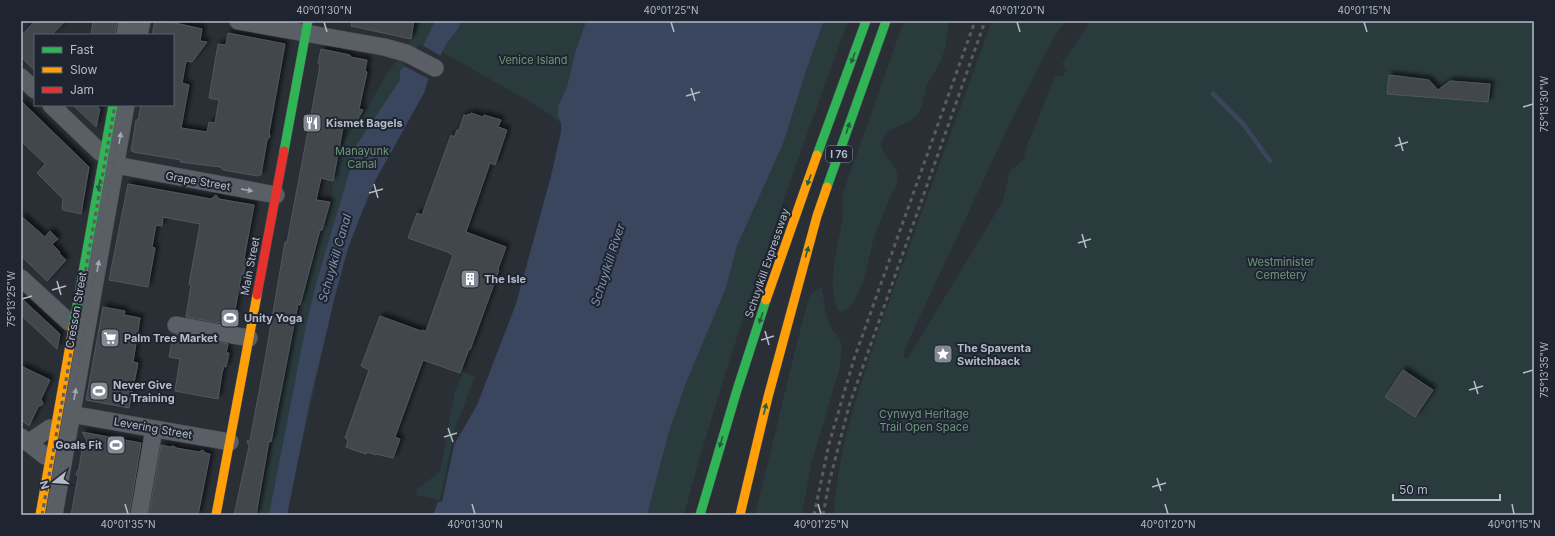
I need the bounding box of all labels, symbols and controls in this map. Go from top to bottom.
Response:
text: 40°01'30"N [296,4,352,16]
text: 40°01'25"N [643,4,699,16]
text: 40°01'20"N [989,4,1045,16]
text: 40°01'15"N [1337,4,1391,16]
legend [34,34,174,106]
text: Fast [70,42,94,57]
one-way arrow [850,52,856,64]
park label: Venice Island [498,53,568,67]
text: Slow [70,62,98,77]
text: 75°13'30"W [1538,76,1550,132]
text: Jam [70,82,94,97]
restaurant icon: Kismet Bagels [301,112,323,134]
place label: Kismet Bagels [326,116,403,130]
one-way arrow [845,122,851,134]
one-way arrow [118,132,124,144]
park label: Manayunk Canal [335,144,389,171]
road number: I 76 [826,146,852,162]
street label: Grape Street [164,168,232,194]
one-way arrow [806,175,812,187]
one-way arrow [96,179,102,191]
one-way arrow [241,187,254,193]
street label: Schuylkill Expressway [742,206,792,320]
water label: Schuylkill Canal [315,212,354,303]
water label: Schuylkill River [587,221,628,308]
street label: Main Street [237,235,263,297]
one-way arrow [804,245,810,257]
park label: Westminister Cemetery [1247,255,1315,282]
one-way arrow [95,260,101,272]
building icon: The Isle [459,268,481,290]
street label: Cresson Street [62,270,90,349]
text: 75°13'25"W [5,271,17,327]
place label: The Isle [484,272,527,286]
sports icon: Unity Yoga [219,307,241,329]
place label: Unity Yoga [244,311,302,325]
one-way arrow [757,313,763,325]
supermarket icon: Palm Tree Market [99,327,121,349]
place label: Palm Tree Market [124,331,218,345]
place label: The Spaventa Switchback [957,341,1031,368]
text: 75°13'35"W [1538,342,1550,398]
place icon: The Spaventa Switchback [932,343,954,365]
place label: Never Give Up Training [113,378,175,405]
sports icon: Never Give Up Training [88,380,110,402]
one-way arrow [73,388,79,400]
one-way arrow [762,403,768,415]
park label: Cynwyd Heritage Trail Open Space [879,407,969,434]
street label: Levering Street [113,414,194,442]
sports icon: Goals Fit [105,434,127,456]
one-way arrow [718,436,724,448]
place label: Goals Fit [55,438,102,452]
north arrow [34,462,74,502]
scale bar [1393,476,1500,502]
text: N [37,479,52,491]
text: 50 m [1399,482,1428,497]
text: 40°01'35"N [100,518,156,530]
text: 40°01'30"N [447,518,503,530]
text: 40°01'25"N [793,518,849,530]
text: 40°01'20"N [1140,518,1196,530]
text: 40°01'15"N [1487,518,1541,530]

